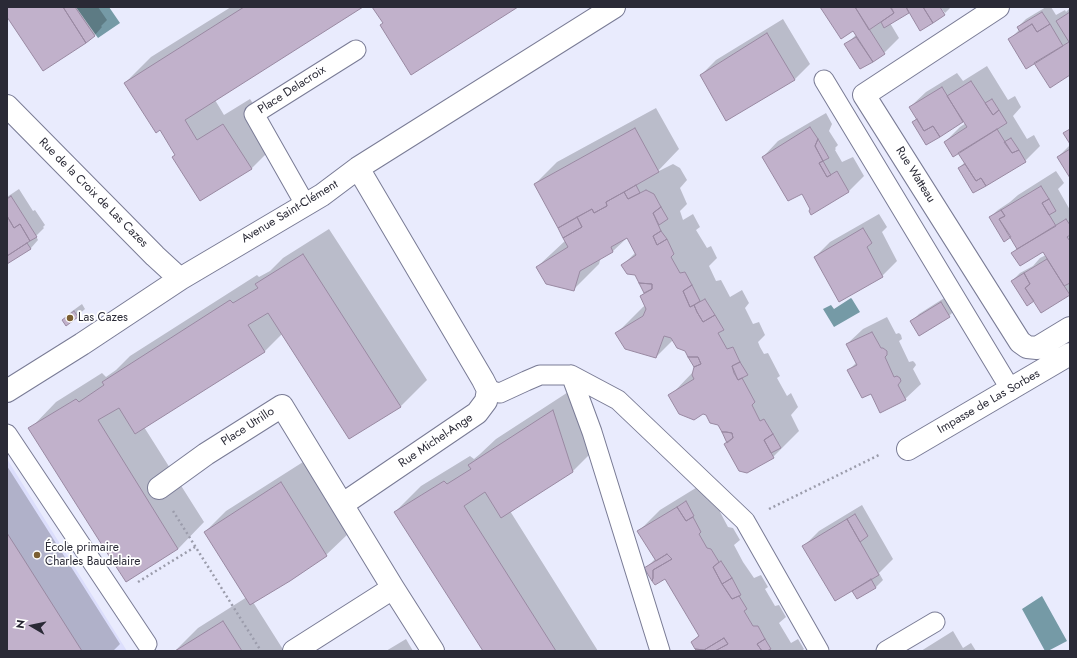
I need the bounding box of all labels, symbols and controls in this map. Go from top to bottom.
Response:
street label: Place Delacroix [255,63,329,117]
street label: Rue de la Croix de Las Cazes [35,135,151,251]
street label: Rue Watteau [892,144,938,206]
street label: Avenue Saint-Clément [239,177,341,247]
place label: Las Cazes [78,311,128,325]
marker: Las Cazes [65,313,75,323]
street label: Impasse de Las Sorbes [935,367,1043,437]
street label: Place Utrillo [219,405,277,449]
street label: Rue Michel-Ange [396,411,476,471]
place label: École primaire Charles Baudelaire [45,541,140,569]
marker: École primaire Charles Baudelaire [32,550,42,560]
north arrow [12,606,52,646]
text: N [12,619,29,630]

